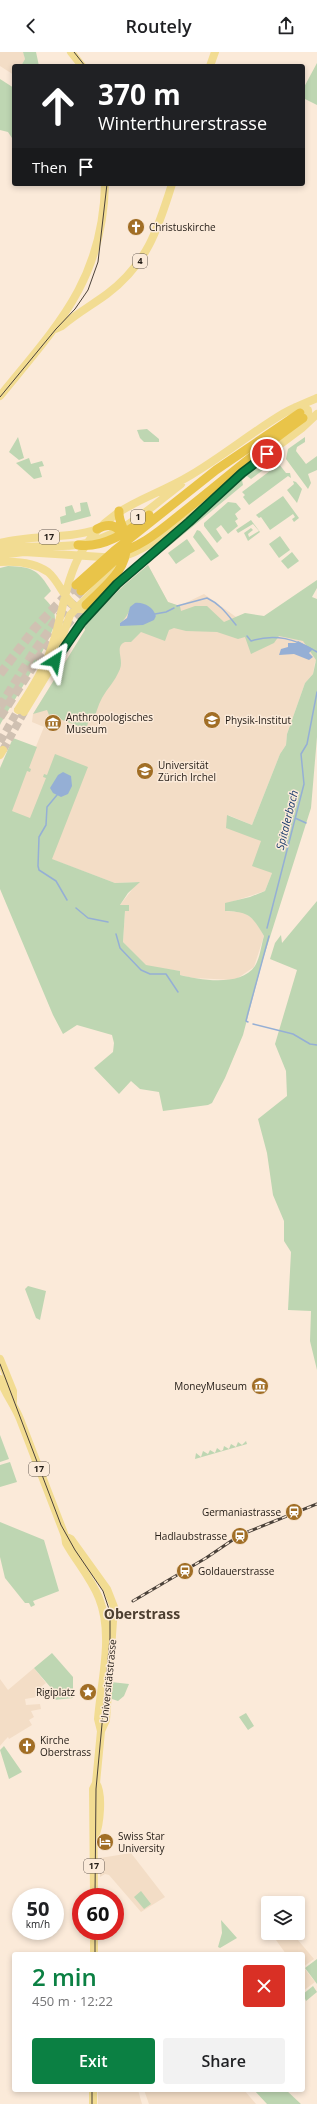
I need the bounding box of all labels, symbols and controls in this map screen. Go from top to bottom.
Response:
text: Routely [125,14,192,38]
icon: back [20,15,42,37]
icon: share [275,15,297,37]
text: 370 m [98,75,181,113]
icon: ahead [32,80,84,132]
text: Winterthurerstrasse [98,111,267,135]
icon: arrive [75,156,97,178]
text: Then [32,157,67,177]
church icon: Christuskirche [126,217,146,237]
place label: Christuskirche [149,220,216,234]
road number: 4 [133,254,147,268]
pin [250,437,284,471]
icon: arrive [256,443,278,465]
road number: 1 [131,510,145,524]
road number: 17 [39,530,59,544]
position arrow [34,640,76,682]
place label: Anthropologisches Museum [66,710,153,736]
school or university icon: Physik-Institut [202,710,222,730]
museum icon: Anthropologisches Museum [43,713,63,733]
place label: Physik-Institut [225,713,291,727]
place label: Universität Zürich Irchel [158,758,216,784]
school or university icon: Universität Zürich Irchel [135,761,155,781]
water label: Spitalerbach [272,788,301,851]
museum icon: MoneyMuseum [250,1376,270,1396]
place label: MoneyMuseum [174,1379,247,1393]
road number: 17 [29,1462,49,1476]
station icon: Germaniastrasse [284,1502,304,1522]
place label: Germaniastrasse [202,1505,281,1519]
station icon: Hadlaubstrasse [230,1526,250,1546]
place label: Hadlaubstrasse [155,1529,227,1543]
station icon: Goldauerstrasse [175,1561,195,1581]
place label: Goldauerstrasse [198,1564,275,1578]
district label: Oberstrass [104,1604,180,1623]
street label: Universitätstrasse [97,1638,119,1723]
place icon: Rigiplatz [78,1682,98,1702]
place label: Rigiplatz [36,1685,75,1699]
place label: Kirche Oberstrass [40,1733,91,1759]
church icon: Kirche Oberstrass [17,1736,37,1756]
place label: Swiss Star University [118,1829,165,1855]
hotel icon: Swiss Star University [95,1832,115,1852]
road number: 17 [84,1859,104,1873]
speed limit sign: 60 [72,1888,124,1940]
text: 50 [27,1895,49,1922]
map controls [261,1896,305,1940]
button: layers [261,1896,305,1940]
text: km/h [26,1917,50,1931]
text: 2 min [32,1960,97,1993]
button: close [243,1965,285,2007]
text: 450 m · 12:22 [32,1992,113,2010]
button: Exit [32,2038,155,2084]
button: Share [163,2038,285,2084]

